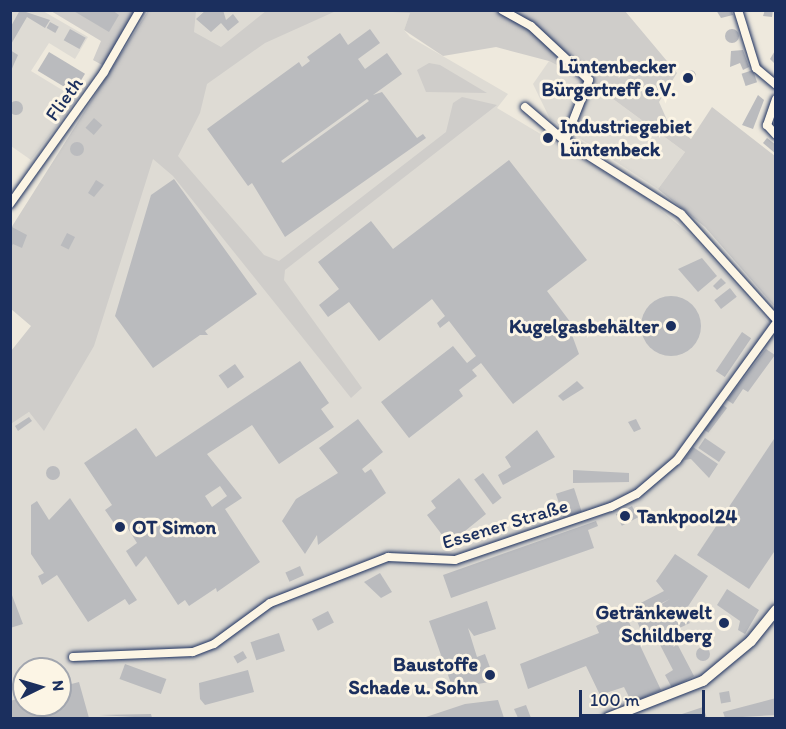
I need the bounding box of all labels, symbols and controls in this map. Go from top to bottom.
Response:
place label: Lüntenbecker Bürgertreff e.V. [542,54,676,101]
marker: Lüntenbecker Bürgertreff e.V. [681,71,695,85]
street label: Flieth [40,72,88,126]
place label: Industriegebiet Lüntenbeck [560,114,692,161]
marker: Industriegebiet Lüntenbeck [541,131,555,145]
place label: Kugelgasbehälter [509,314,659,338]
marker: Kugelgasbehälter [664,319,678,333]
street label: Essener Straße [439,493,571,555]
place label: Tankpool24 [637,504,737,528]
marker: Tankpool24 [618,509,632,523]
place label: OT Simon [132,515,216,539]
marker: OT Simon [113,520,127,534]
place label: Getränkewelt Schildberg [596,600,712,647]
marker: Getränkewelt Schildberg [717,616,731,630]
place label: Baustoffe Schade u. Sohn [348,652,478,699]
north arrow [12,657,72,717]
marker: Baustoffe Schade u. Sohn [483,668,497,682]
scale bar [582,678,708,716]
text: N [49,679,68,692]
text: 100 m [590,689,640,711]

